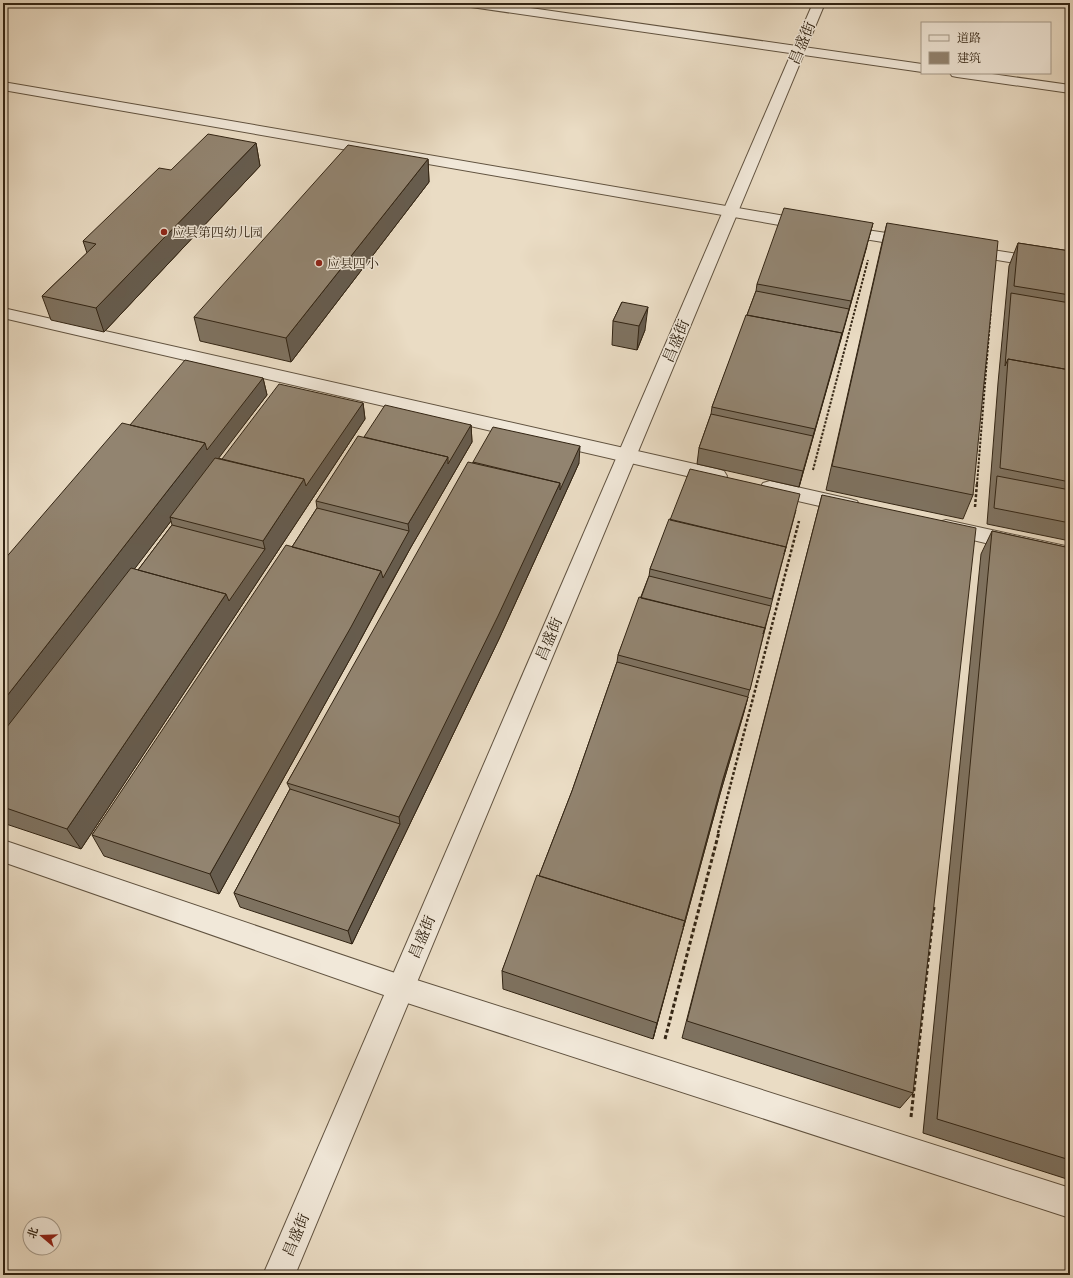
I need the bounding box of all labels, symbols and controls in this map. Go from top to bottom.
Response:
street label: 昌盛街 [784,18,819,67]
legend [921,22,1051,74]
text: 道路 [957,30,981,46]
text: 建筑 [957,50,981,66]
place label: 应县第四幼儿园 [172,224,263,241]
marker: 应县第四幼儿园 [159,227,169,237]
place label: 应县四小 [327,255,379,272]
marker: 应县四小 [314,258,324,268]
street label: 昌盛街 [658,316,693,365]
street label: 昌盛街 [531,614,566,663]
street label: 昌盛街 [404,912,439,961]
street label: 昌盛街 [278,1210,313,1259]
north arrow [22,1216,62,1256]
text: 北 [24,1225,41,1240]

